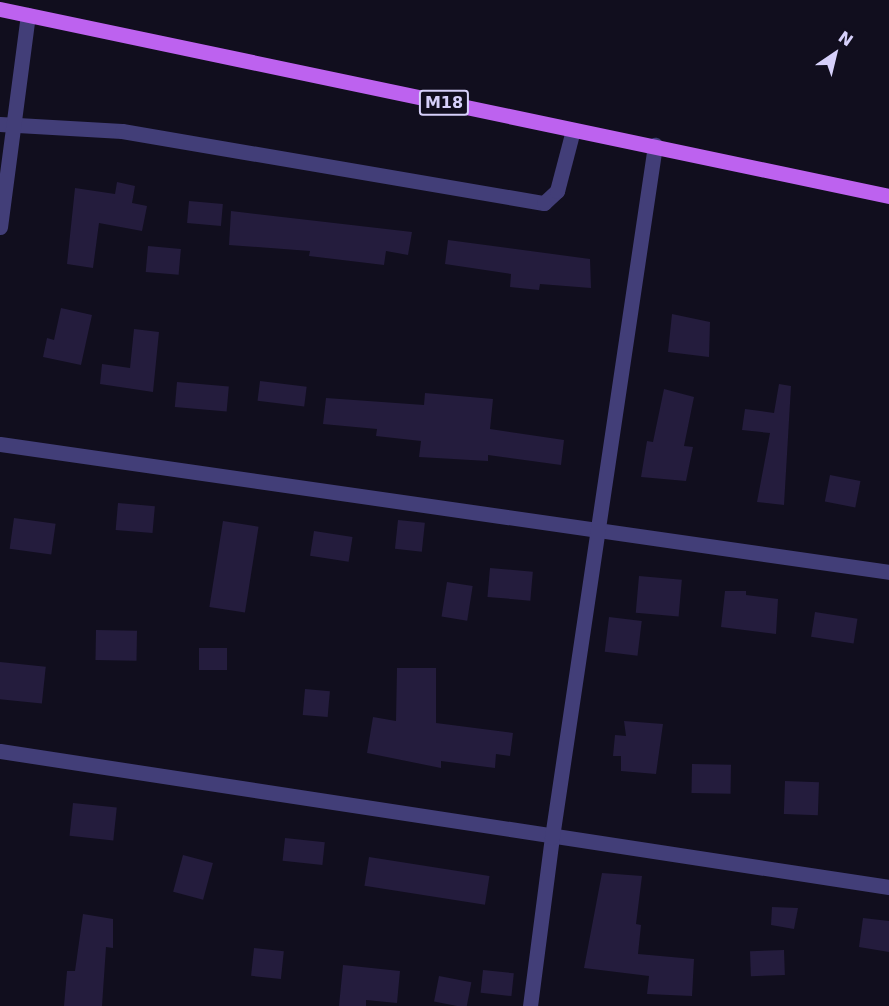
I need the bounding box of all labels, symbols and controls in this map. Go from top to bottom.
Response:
north arrow [805,24,865,84]
text: N [835,27,857,50]
road number: M18 [418,90,470,116]

